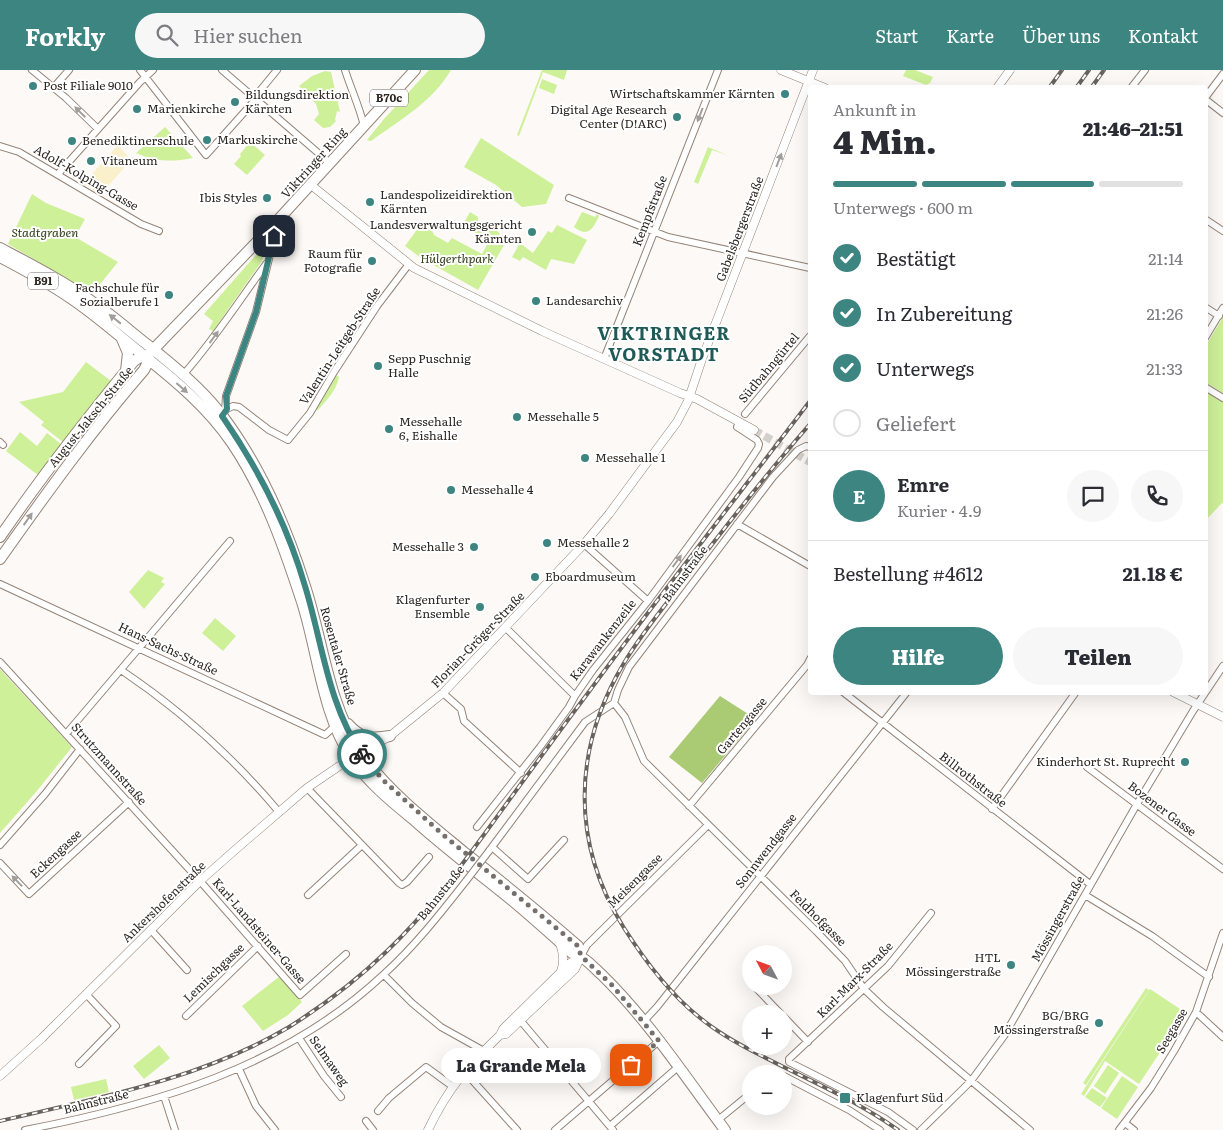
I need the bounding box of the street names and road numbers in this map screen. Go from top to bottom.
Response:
road number: B70c [370,89,408,106]
street label: Viktringer Ring [276,123,350,202]
street label: Adolf-Kolping-Gasse [31,140,142,214]
street label: Kempfstraße [627,173,671,249]
street label: Gabelsbergerstraße [711,173,767,284]
road number: B91 [28,272,58,290]
street label: Valentin-Leitgeb-Straße [294,283,384,408]
street label: Südbahngürtel [734,328,803,406]
street label: August-Jaksch-Straße [44,362,137,471]
street label: Bahnstraße [657,541,711,605]
street label: Florian-Gröger-Straße [426,587,528,692]
street label: Karawankenzeile [565,595,640,684]
street label: Rosentaler Straße [316,604,362,707]
street label: Hans-Sachs-Straße [116,617,221,679]
street label: Gartengasse [712,693,771,758]
street label: Strutzmannstraße [68,718,152,808]
street label: Billrothstraße [936,747,1011,811]
street label: Bozener Gasse [1125,777,1200,840]
street label: Sonnwendgasse [730,809,800,892]
street label: Eckengasse [25,825,85,882]
street label: Meisengasse [603,849,666,912]
street label: Ankershofenstraße [117,856,209,946]
street label: Bahnstraße [412,861,468,924]
street label: Mössingerstraße [1026,872,1088,965]
street label: Karl-Landsteiner-Gasse [209,874,311,987]
street label: Feldhofgasse [786,885,851,950]
street label: Karl-Marx-Straße [812,937,897,1022]
street label: Lemischgasse [179,938,248,1006]
street label: Seegasse [1151,1005,1191,1056]
street label: Selmaweg [306,1032,354,1090]
street label: Bahnstraße [61,1084,130,1118]

